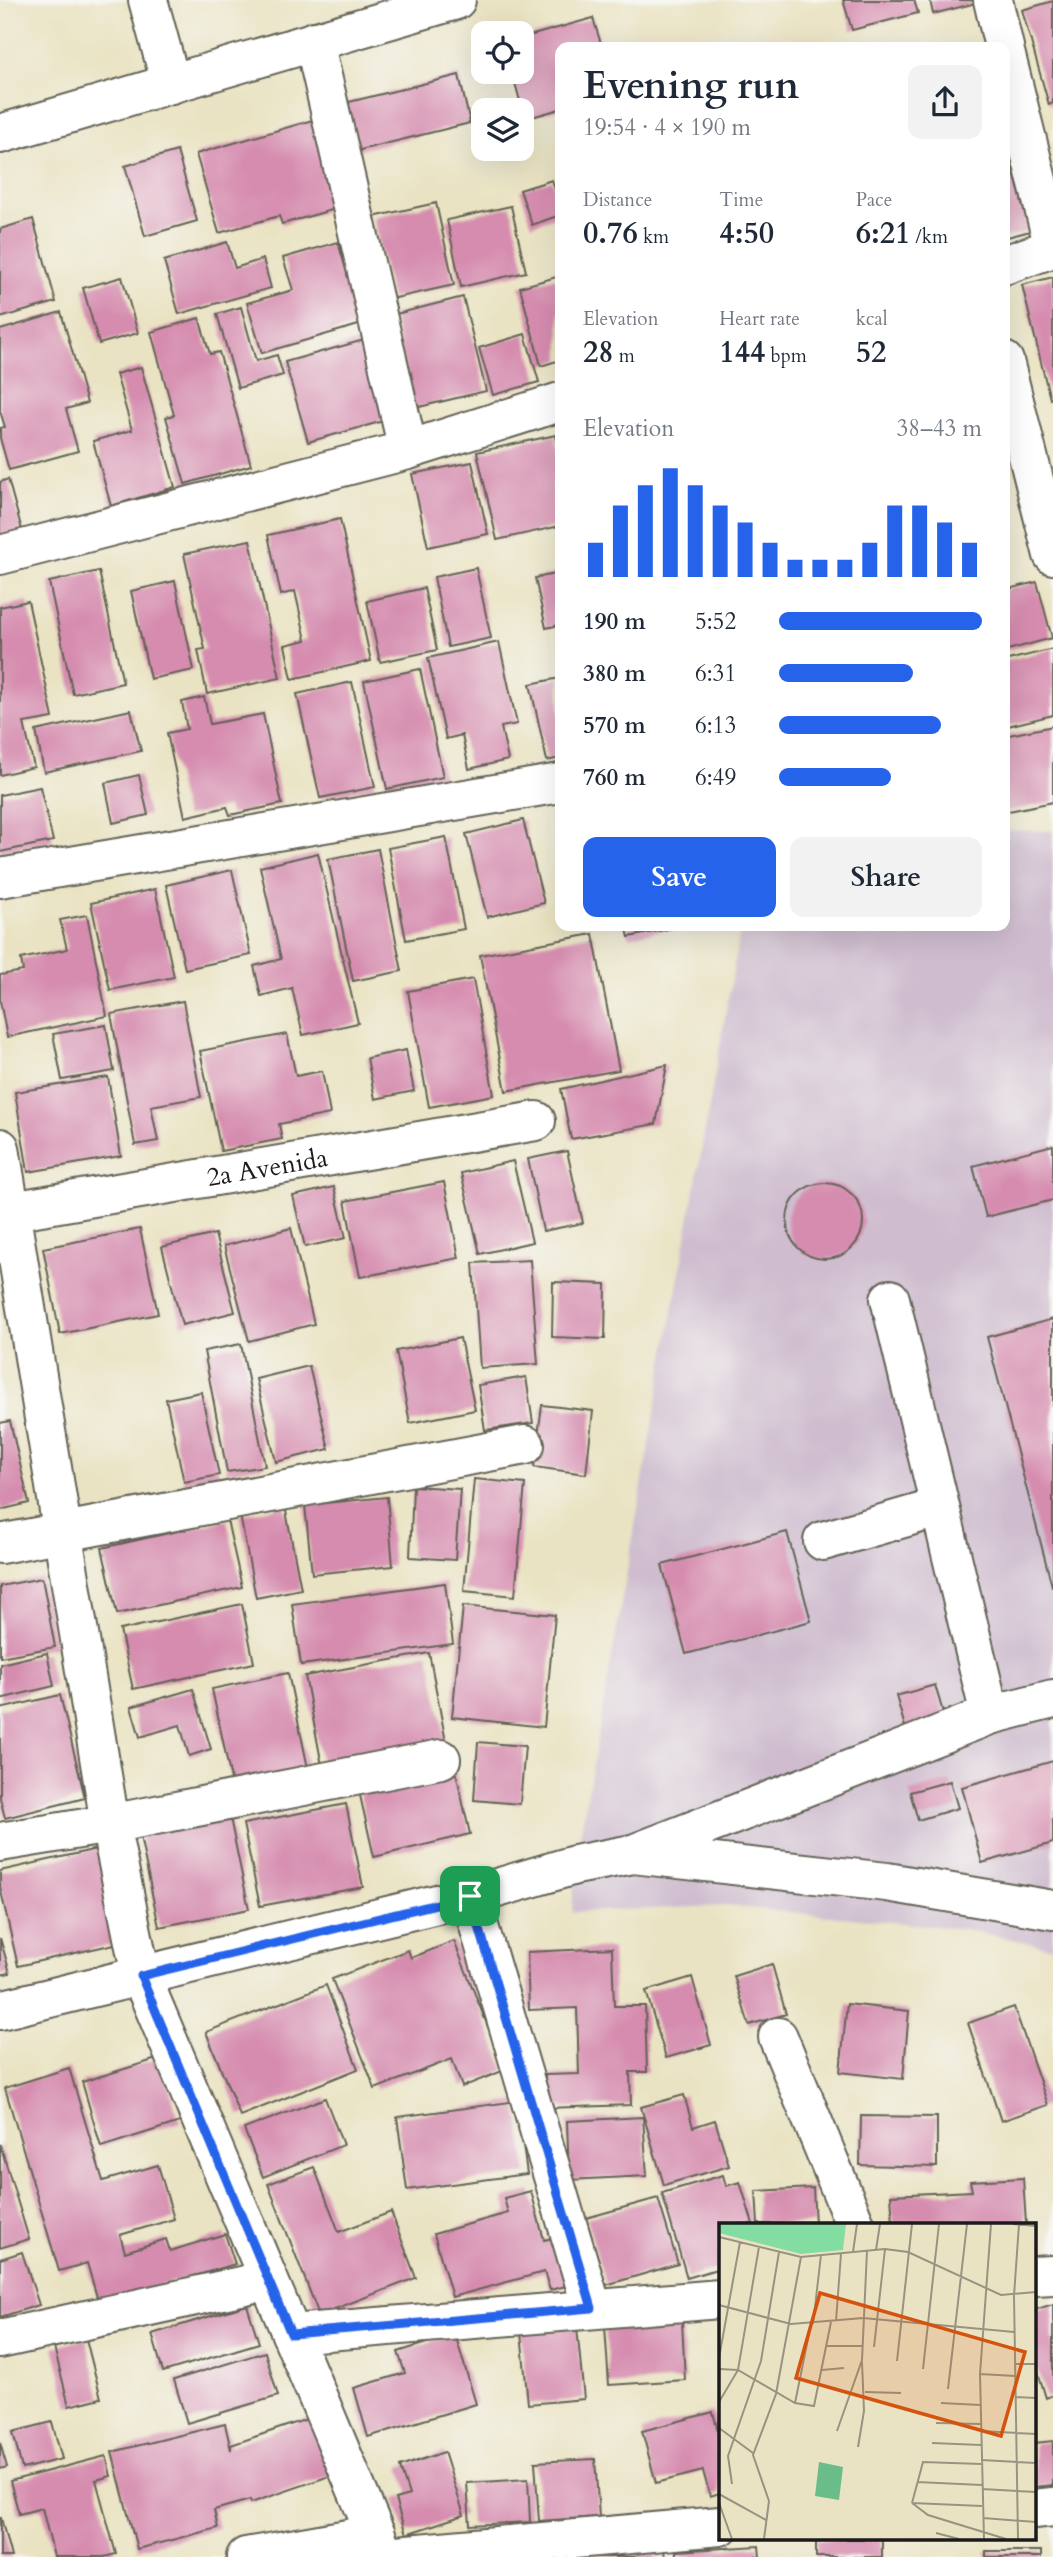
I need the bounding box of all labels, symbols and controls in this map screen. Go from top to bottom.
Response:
map controls [471,21,534,161]
button: locate [471,21,534,84]
text: Evening run [583,60,799,112]
button: share [908,65,982,139]
button: layers [471,98,534,161]
text: 19:54 · 4 × 190 m [583,112,751,143]
text: Distance [583,187,652,213]
text: Time [719,187,763,213]
text: Pace [856,187,892,213]
text: 0.76 [583,213,638,254]
text: 4:50 [719,213,774,254]
text: 6:21 [856,213,910,254]
text: km [638,224,669,250]
text: /km [910,224,948,250]
text: Elevation [583,306,658,332]
text: Heart rate [719,306,800,332]
text: kcal [856,306,888,332]
text: 28 [583,332,614,373]
text: 144 [719,332,765,373]
text: 52 [856,332,886,373]
text: m [614,343,635,369]
text: bpm [765,343,807,369]
text: Elevation [583,413,674,444]
text: 38–43 m [897,413,982,444]
text: 190 m [583,606,646,637]
text: 5:52 [695,606,736,637]
text: 380 m [583,658,646,689]
text: 6:31 [695,658,736,689]
text: 570 m [583,710,646,741]
text: 6:13 [695,710,736,741]
text: 760 m [583,762,646,793]
text: 6:49 [695,762,736,793]
button: Save [583,837,776,917]
button: Share [790,837,982,917]
street label: 2a Avenida [204,1140,330,1195]
pin [440,1866,500,1926]
icon: arrive [451,1877,489,1915]
inset map [719,2223,1036,2540]

